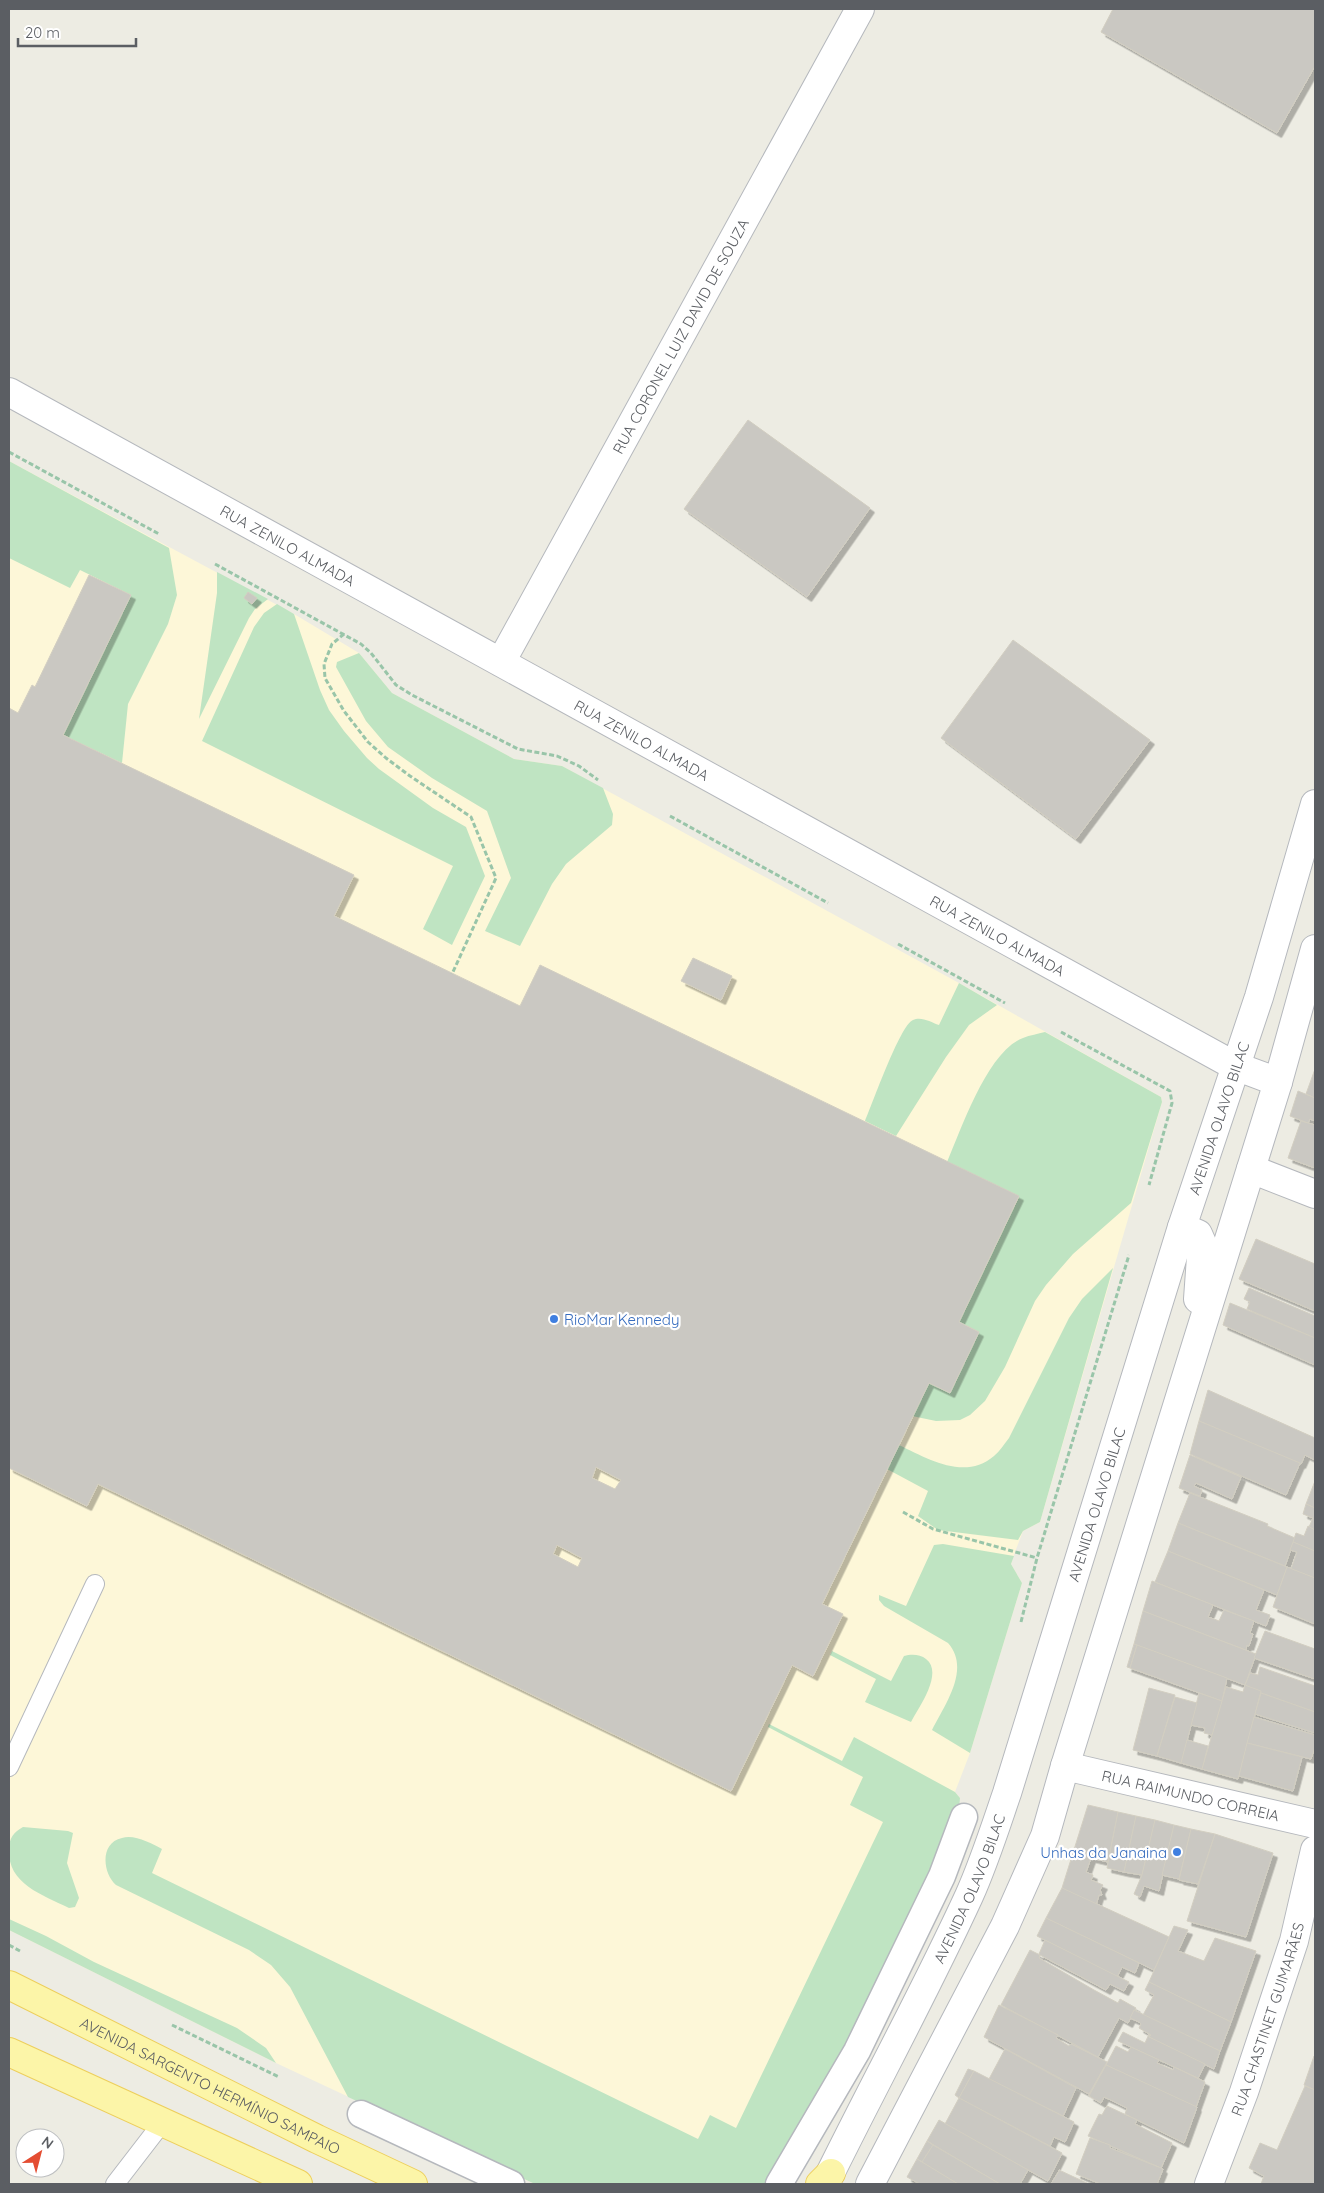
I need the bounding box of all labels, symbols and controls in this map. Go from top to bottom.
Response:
scale bar [18,15,135,47]
text: 20 m [25,23,60,42]
street label: RUA CORONEL LUIZ DAVID DE SOUZA [608,215,753,457]
street label: RUA ZENILO ALMADA [217,501,359,590]
street label: RUA ZENILO ALMADA [571,695,713,785]
street label: RUA ZENILO ALMADA [927,891,1068,980]
street label: AVENIDA OLAVO BILAC [1184,1039,1253,1197]
place label: RioMar Kennedy [564,1310,679,1329]
marker: RioMar Kennedy [548,1313,560,1325]
street label: AVENIDA OLAVO BILAC [1064,1425,1129,1584]
street label: RUA RAIMUNDO CORREIA [1100,1765,1282,1825]
street label: AVENIDA OLAVO BILAC [929,1811,1009,1966]
place label: Unhas da Janaina [1040,1843,1167,1862]
marker: Unhas da Janaina [1171,1846,1183,1858]
street label: RUA CHASTINET GUIMARÃES [1226,1921,1307,2118]
street label: AVENIDA SARGENTO HERMÍNIO SAMPAIO [77,2013,343,2158]
north arrow [15,2128,65,2178]
text: N [38,2132,57,2153]

